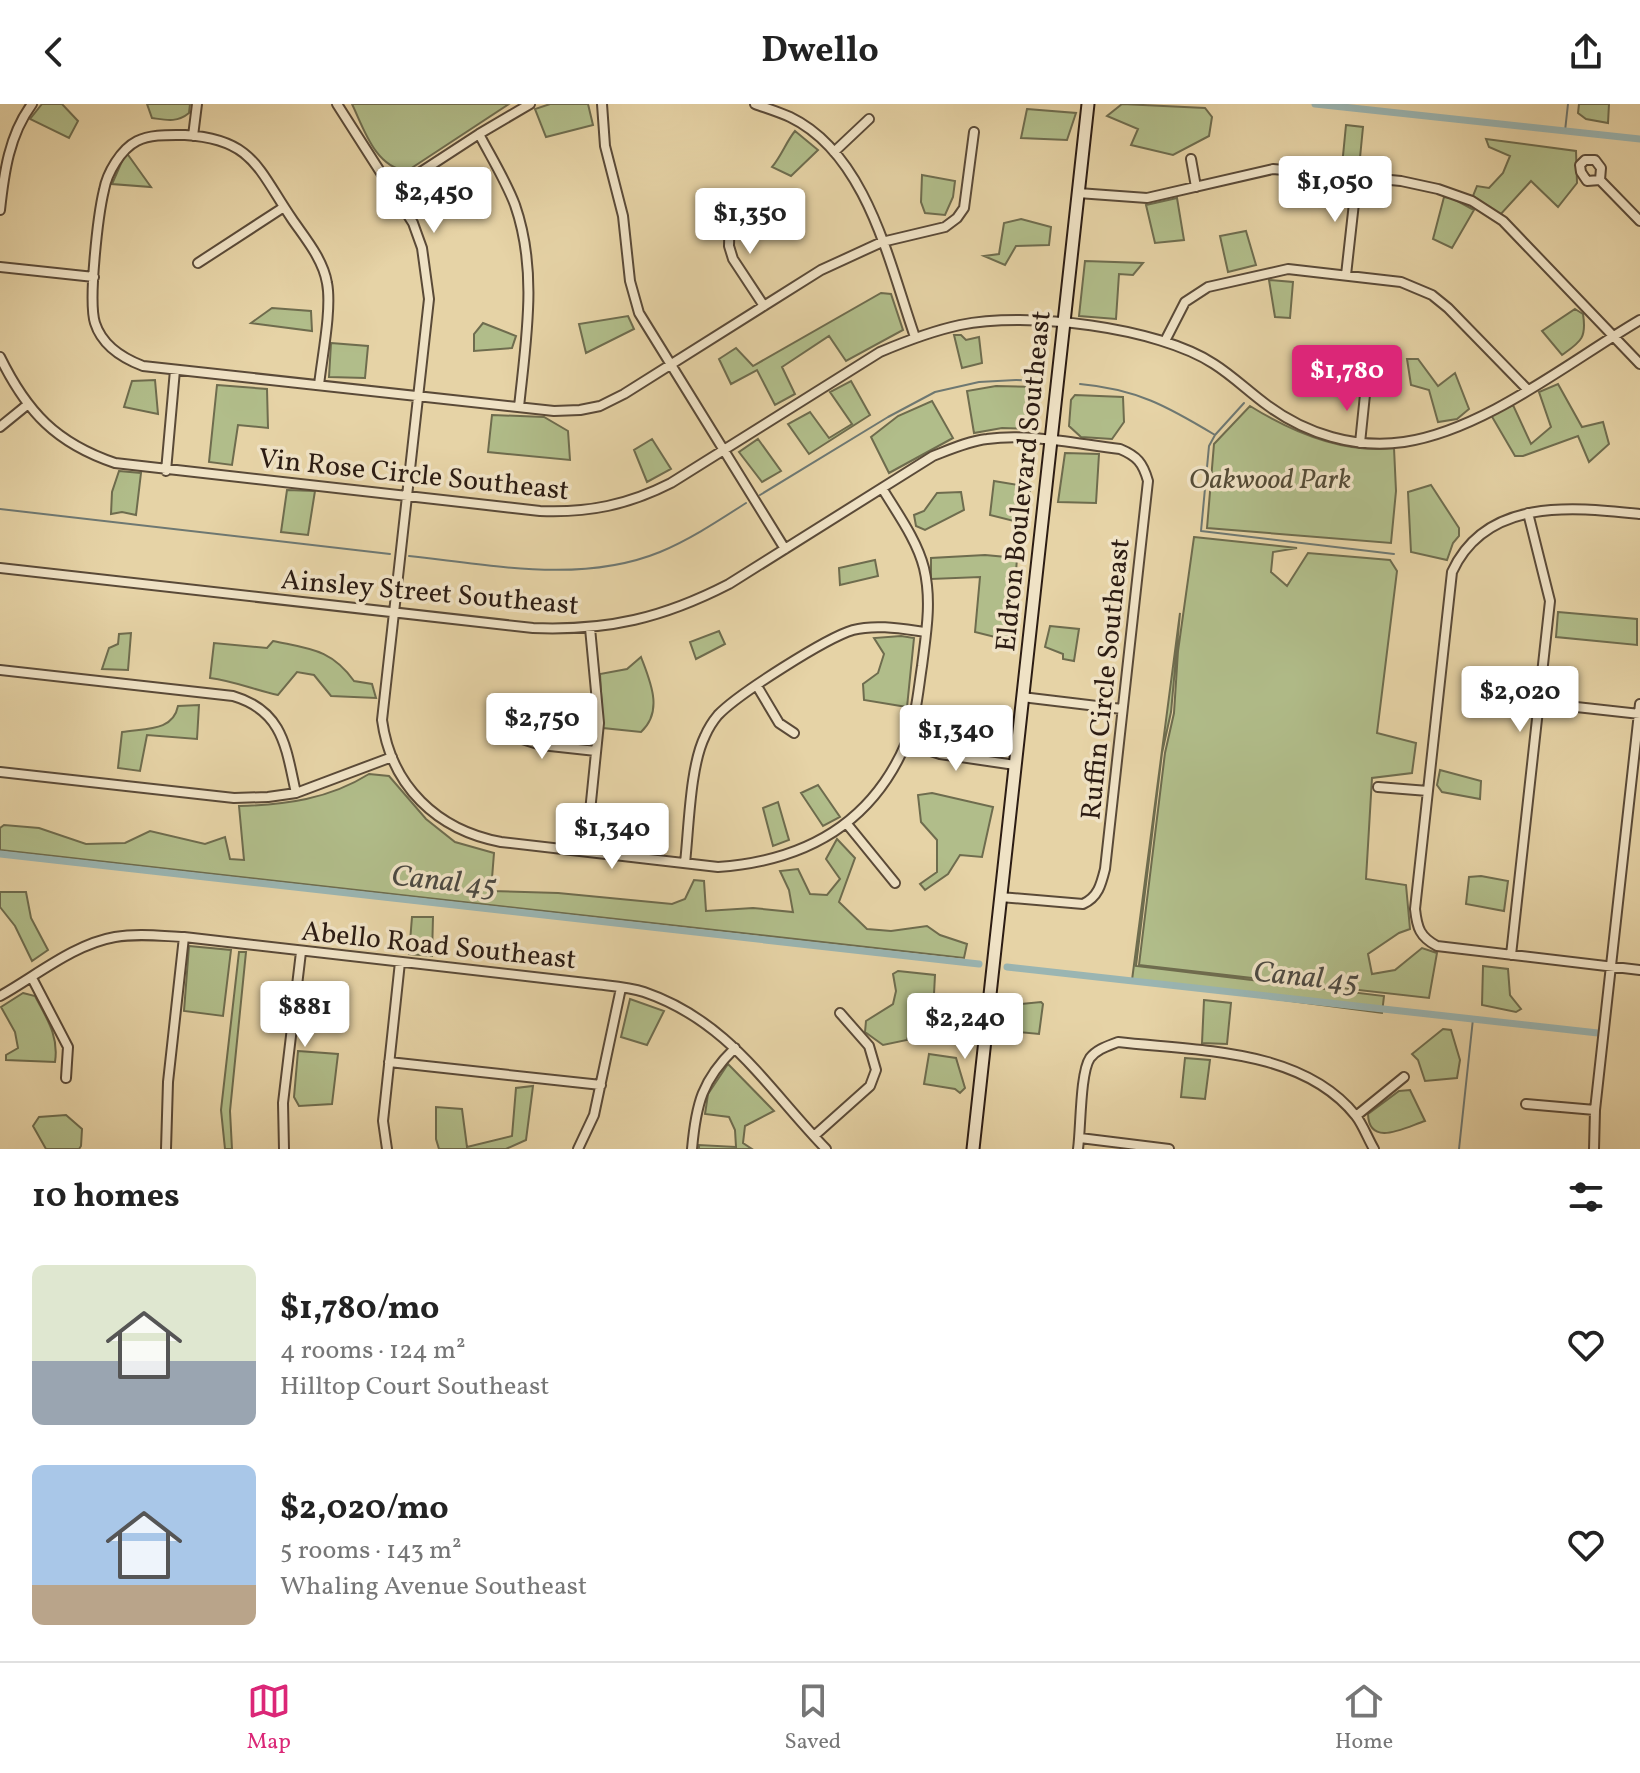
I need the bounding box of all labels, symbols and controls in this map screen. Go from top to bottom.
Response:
text: Dwello [761,27,879,77]
icon: back [32,30,76,74]
icon: share [1564,30,1608,74]
pin: $1,050 [1270,156,1400,224]
text: $1,050 [1297,164,1373,200]
pin: $2,450 [369,167,499,235]
text: $2,450 [394,175,474,211]
pin: $1,350 [685,188,815,256]
text: $1,350 [713,196,787,232]
street label: Eldron Boulevard Southeast [987,309,1062,654]
pin: $1,780 [1282,345,1412,413]
text: $1,780 [1310,353,1384,389]
street label: Vin Rose Circle Southeast [257,440,571,511]
park label: Oakwood Park [1189,461,1351,500]
street label: Ruffin Circle Southeast [1072,536,1141,822]
street label: Ainsley Street Southeast [279,561,580,626]
pin: $2,020 [1455,666,1585,734]
text: $2,020 [1480,674,1560,710]
pin: $2,750 [477,693,607,761]
text: $2,750 [504,701,580,737]
pin: $1,340 [891,705,1021,773]
text: $1,340 [918,713,994,749]
pin: $1,340 [547,803,677,871]
text: $1,340 [574,811,650,847]
water label: Canal 45 [389,856,499,908]
street label: Abello Road Southeast [299,913,578,980]
water label: Canal 45 [1251,952,1361,1004]
pin: $881 [258,981,352,1049]
text: $881 [278,989,332,1025]
pin: $2,240 [900,993,1030,1061]
text: $2,240 [925,1001,1005,1037]
text: 10 homes [32,1174,180,1221]
icon: filters [1564,1175,1608,1219]
text: $1,780/mo [280,1286,439,1333]
icon: home [96,1297,192,1393]
icon: heart [1564,1323,1608,1367]
text: 4 rooms · 124 m² [280,1333,466,1369]
text: Hilltop Court Southeast [280,1369,549,1405]
text: $2,020/mo [280,1486,449,1533]
icon: home [96,1497,192,1593]
icon: heart [1564,1523,1608,1567]
text: 5 rooms · 143 m² [280,1533,462,1569]
text: Whaling Avenue Southeast [280,1569,587,1605]
tab: Map [247,1679,291,1758]
tab: Saved [785,1679,841,1758]
tab: Home [1335,1679,1393,1758]

